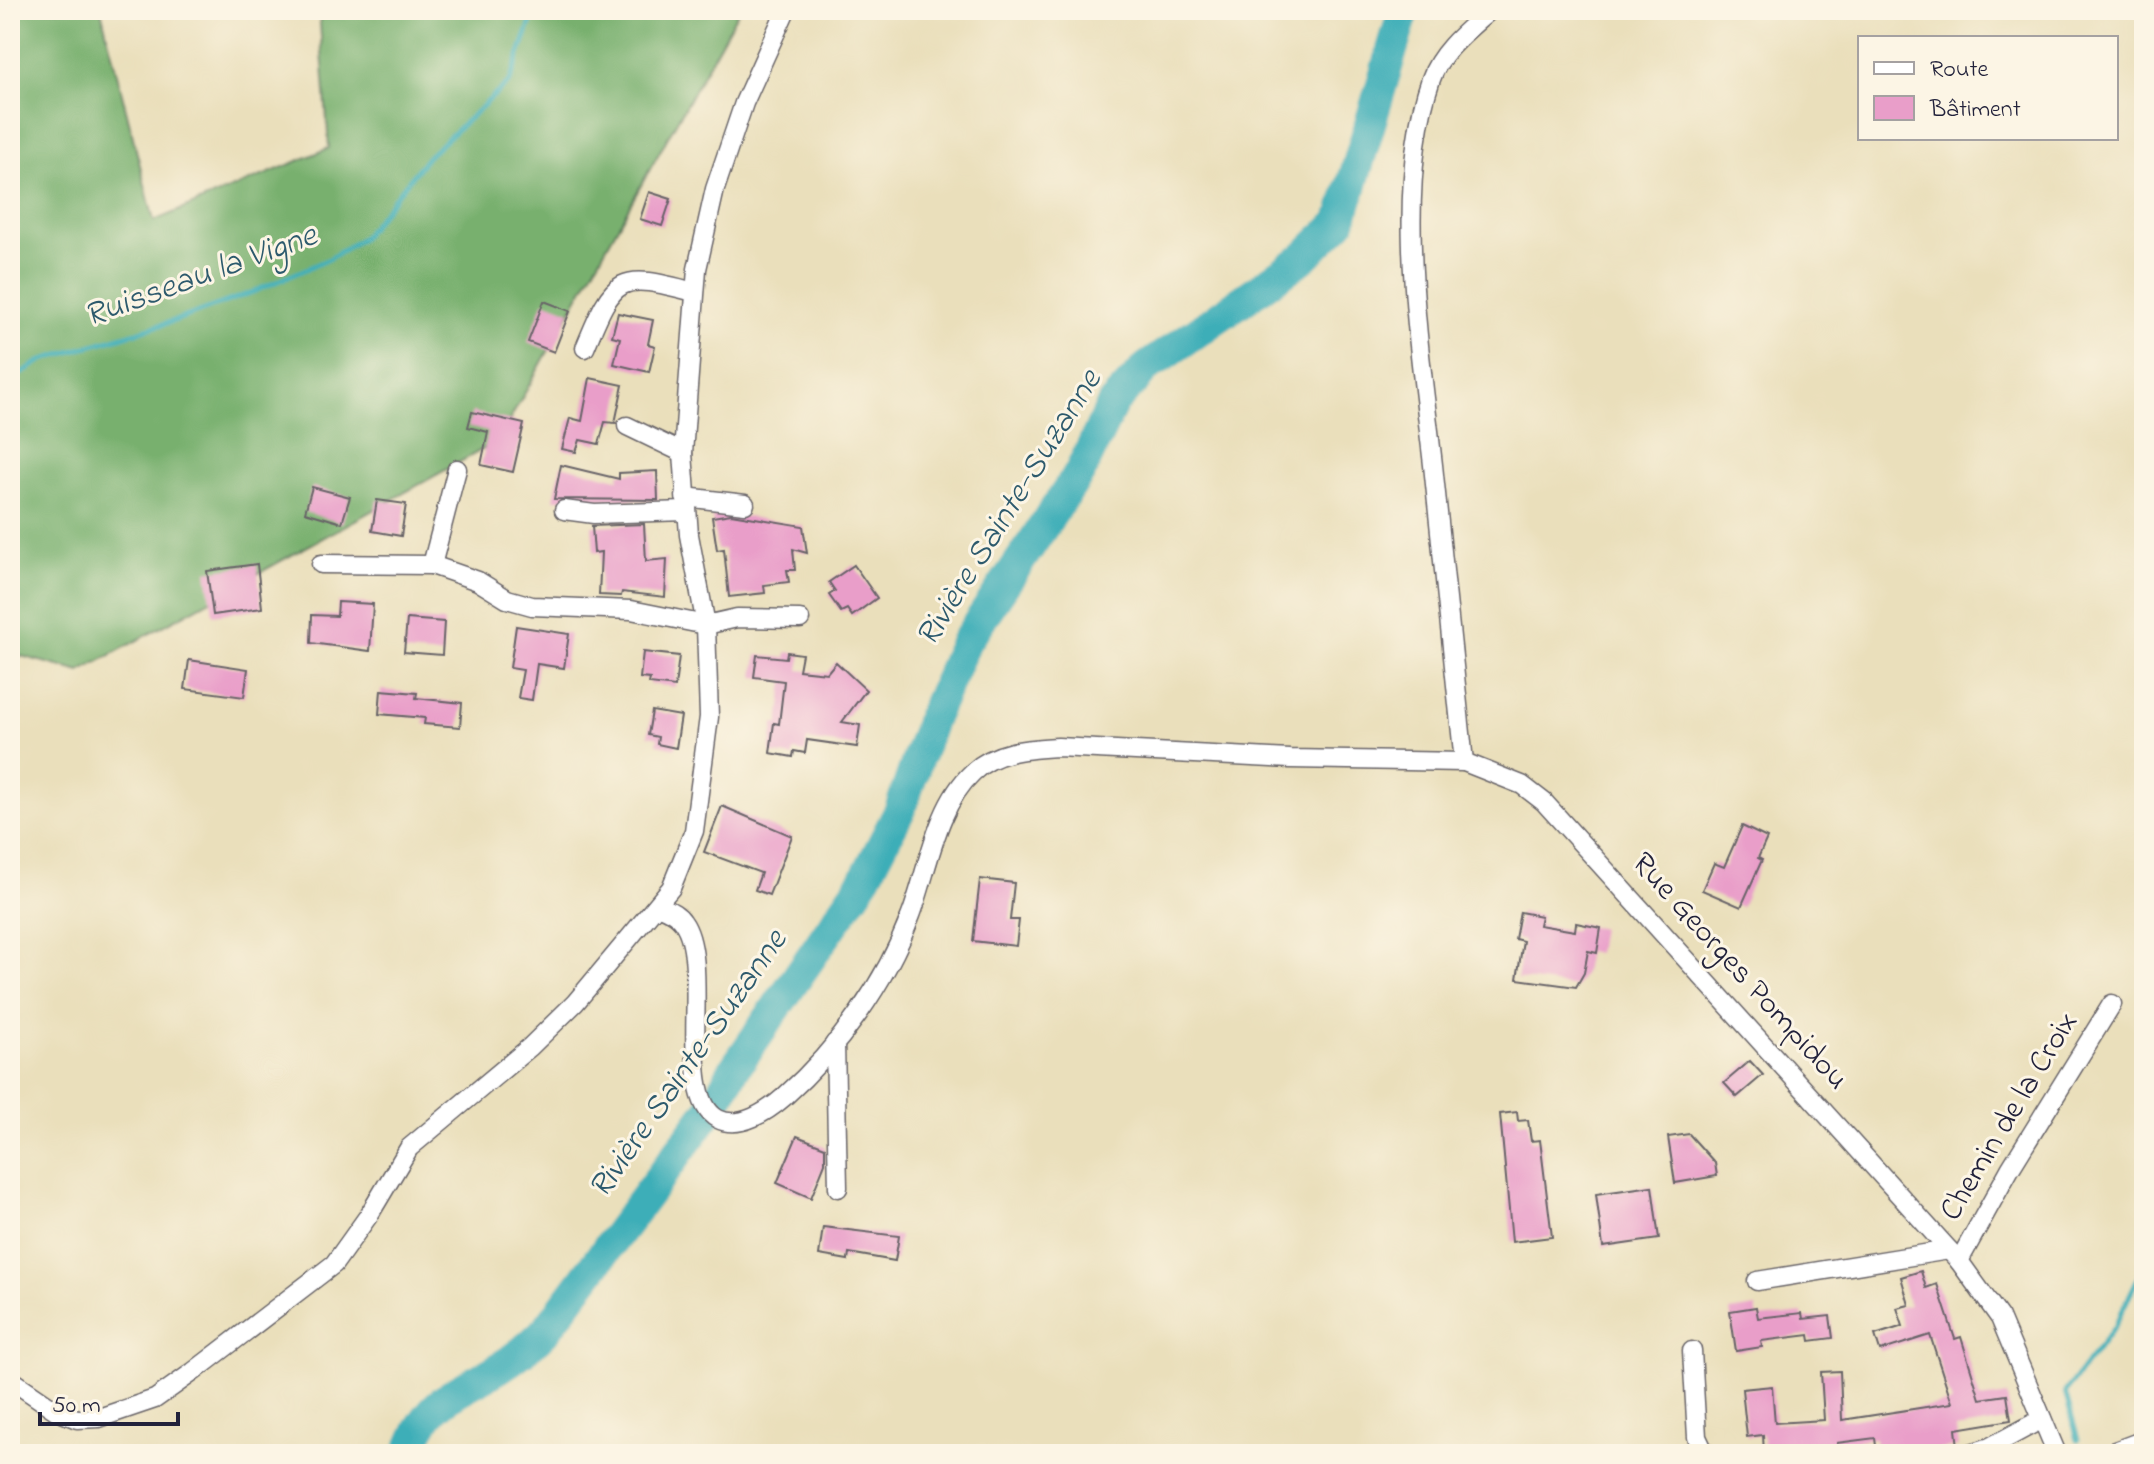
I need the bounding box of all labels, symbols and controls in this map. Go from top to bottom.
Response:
legend [1858,36,2118,140]
text: Route [1930,53,1988,88]
text: Bâtiment [1929,93,2021,128]
water label: Ruisseau la Vigne [78,211,326,342]
water label: Rivière Sainte-Suzanne [904,359,1117,657]
street label: Rue Georges Pompidou [1619,842,1859,1102]
water label: Rivière Sainte-Suzanne [577,919,802,1210]
street label: Chemin de la Croix [1929,1003,2091,1231]
scale bar [40,1376,178,1426]
text: 50 m [52,1389,101,1424]

